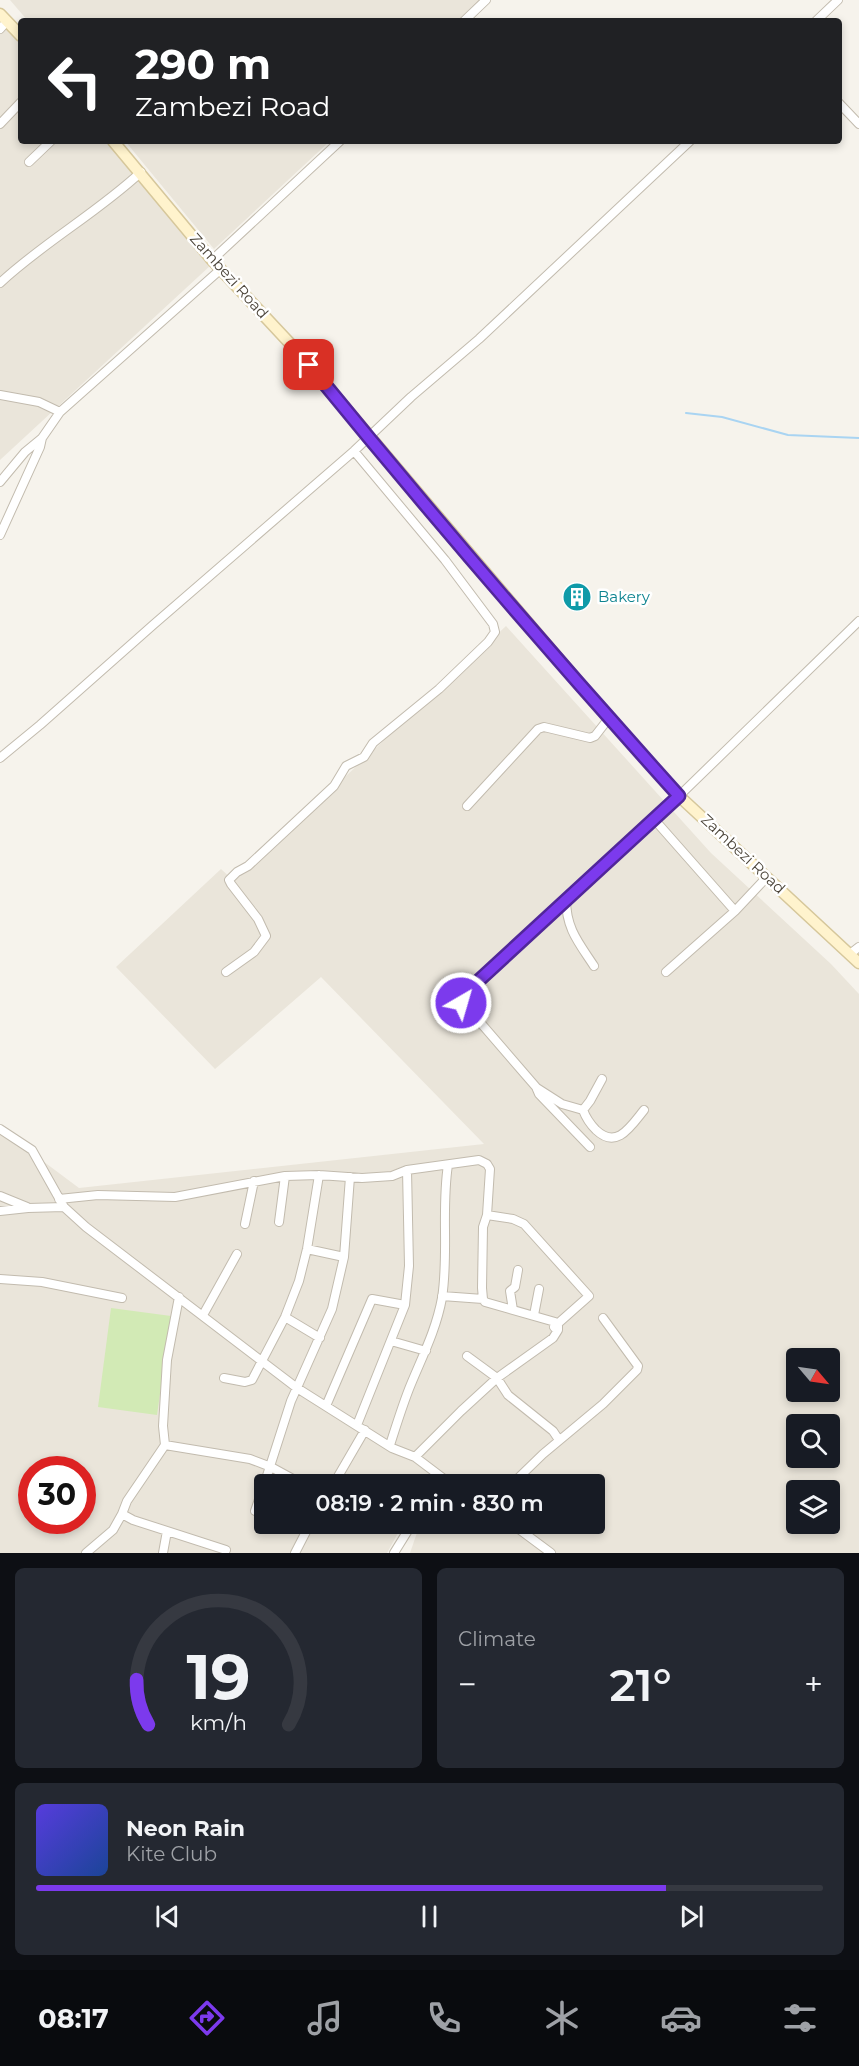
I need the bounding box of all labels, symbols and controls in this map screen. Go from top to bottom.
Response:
text: 290 m [135,38,271,90]
icon: left [36,42,114,120]
text: Zambezi Road [135,90,330,123]
street label: Zambezi Road [186,229,273,322]
pin [283,339,334,390]
icon: arrive [292,348,325,381]
building icon: Bakery [561,581,593,613]
place label: Bakery [598,587,651,606]
street label: Zambezi Road [697,810,790,898]
position arrow [429,971,493,1035]
north arrow [786,1348,840,1402]
map controls [786,1348,840,1534]
button: search [786,1414,840,1468]
speed limit sign: 30 [18,1456,96,1534]
button: layers [786,1480,840,1534]
text: 08:19 · 2 min · 830 m [315,1490,544,1517]
text: Climate [458,1627,536,1651]
text: 19 [186,1639,251,1715]
text: 21° [609,1657,672,1712]
text: − [458,1664,477,1704]
text: + [804,1664,823,1704]
text: km/h [190,1709,247,1735]
text: Neon Rain [126,1815,245,1842]
text: Kite Club [126,1842,217,1866]
icon: previous [151,1900,184,1933]
icon: pause [413,1900,446,1933]
icon: next [675,1900,708,1933]
icon: directions [186,1997,228,2039]
icon: music [304,1997,346,2039]
icon: phone [423,1997,465,2039]
icon: climate [541,1997,583,2039]
icon: car [660,1997,702,2039]
icon: filters [779,1997,821,2039]
text: 08:17 [38,2002,109,2035]

